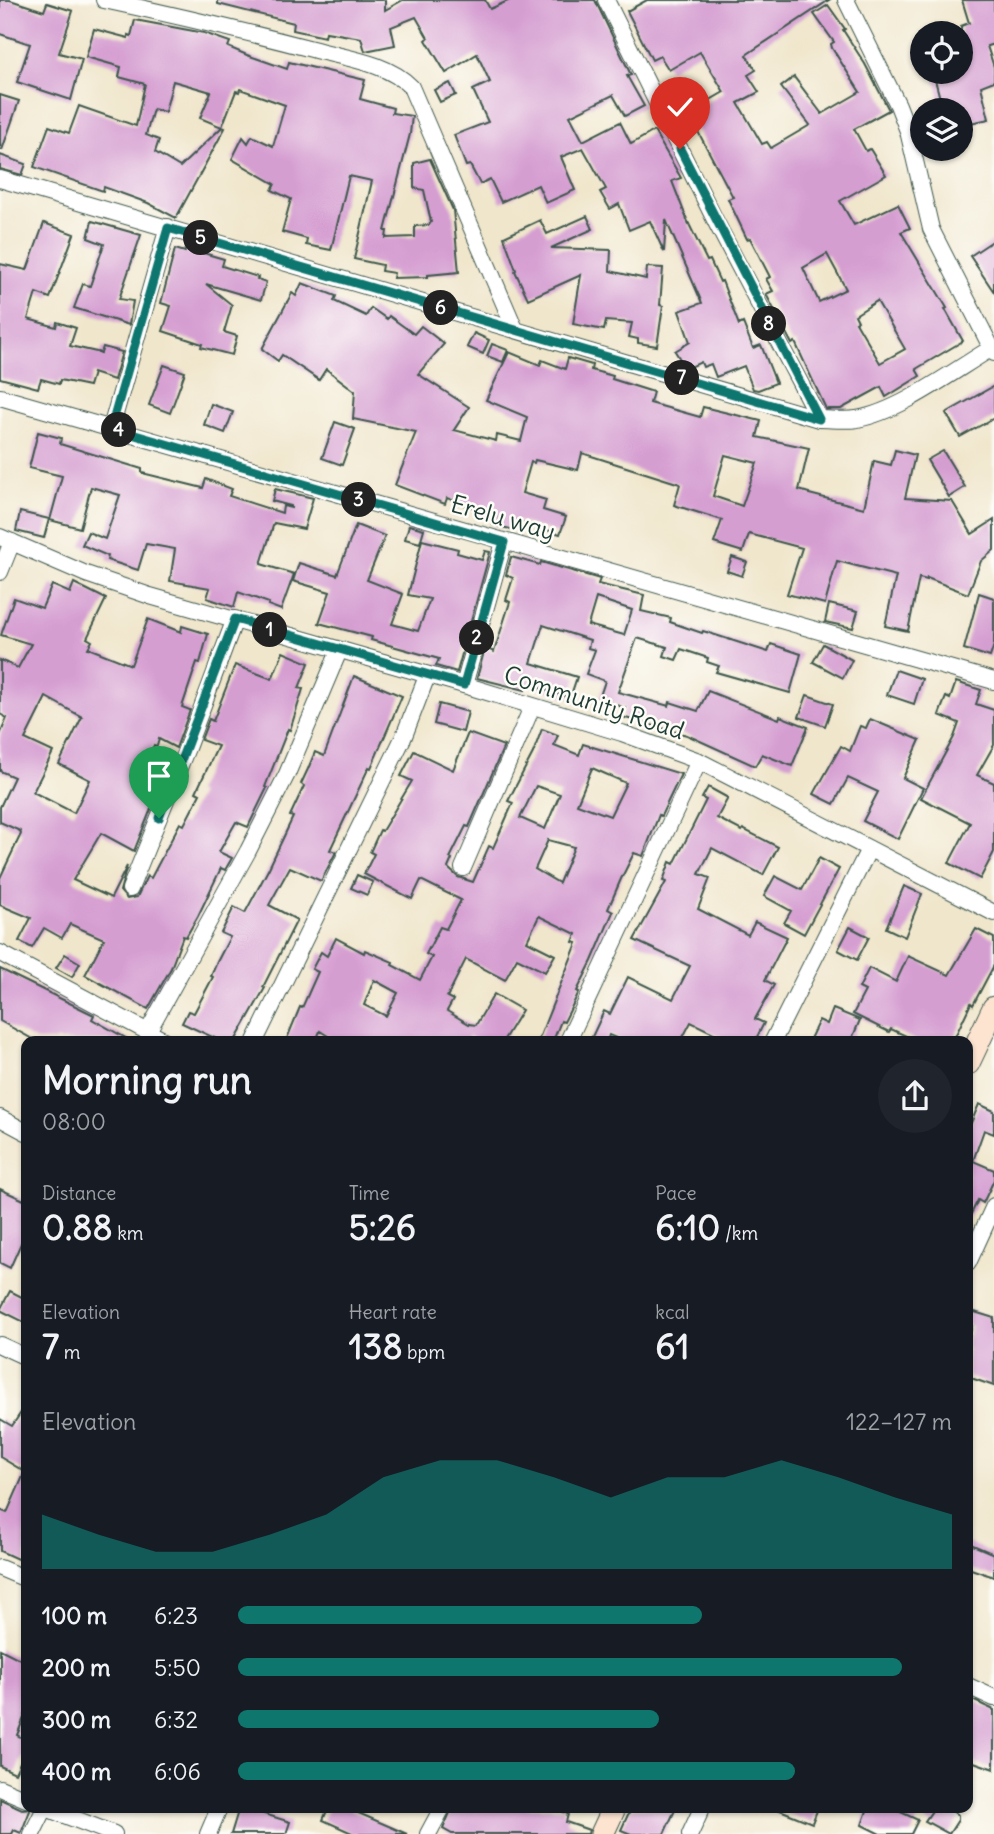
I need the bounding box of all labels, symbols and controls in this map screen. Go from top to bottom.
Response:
map controls [910,21,973,161]
button: locate [910,21,973,84]
pin [650,77,710,149]
icon: check [661,88,699,126]
button: layers [910,98,973,161]
pin: 5 [184,220,218,256]
text: 5 [195,225,206,249]
pin: 6 [424,290,458,326]
text: 6 [435,295,446,319]
pin: 8 [752,306,786,342]
text: 8 [763,311,774,335]
pin: 7 [664,360,700,396]
text: 7 [677,365,686,389]
pin: 4 [102,412,136,448]
text: 4 [113,417,124,441]
pin: 3 [342,482,376,518]
text: 3 [353,487,364,511]
street label: Erelu way [448,488,559,546]
pin: 1 [252,612,288,648]
text: 1 [266,617,273,641]
pin: 2 [460,620,494,656]
text: 2 [471,625,482,649]
street label: Community Road [500,659,688,745]
pin [129,746,189,818]
icon: arrive [140,757,178,795]
text: Morning run [42,1057,252,1104]
button: share [878,1059,952,1133]
text: 08:00 [42,1107,106,1136]
text: Distance [42,1181,116,1205]
text: Time [349,1181,390,1205]
text: Pace [655,1181,697,1205]
text: 0.88 [42,1205,113,1249]
text: 5:26 [349,1205,416,1249]
text: 6:10 [655,1205,720,1249]
text: km [113,1221,144,1245]
text: /km [720,1221,758,1245]
text: Elevation [42,1300,120,1324]
text: Heart rate [349,1300,437,1324]
text: kcal [655,1300,690,1324]
text: 7 [42,1324,59,1368]
text: 138 [349,1324,403,1368]
text: 61 [655,1324,689,1368]
text: m [59,1340,80,1364]
text: bpm [403,1340,445,1364]
text: Elevation [42,1407,136,1436]
text: 122–127 m [846,1407,952,1436]
text: 100 m [42,1601,107,1630]
text: 6:23 [154,1601,198,1630]
text: 200 m [42,1653,111,1682]
text: 5:50 [154,1653,201,1682]
text: 300 m [42,1705,111,1734]
text: 6:32 [154,1705,198,1734]
text: 400 m [42,1757,111,1786]
text: 6:06 [154,1757,201,1786]

